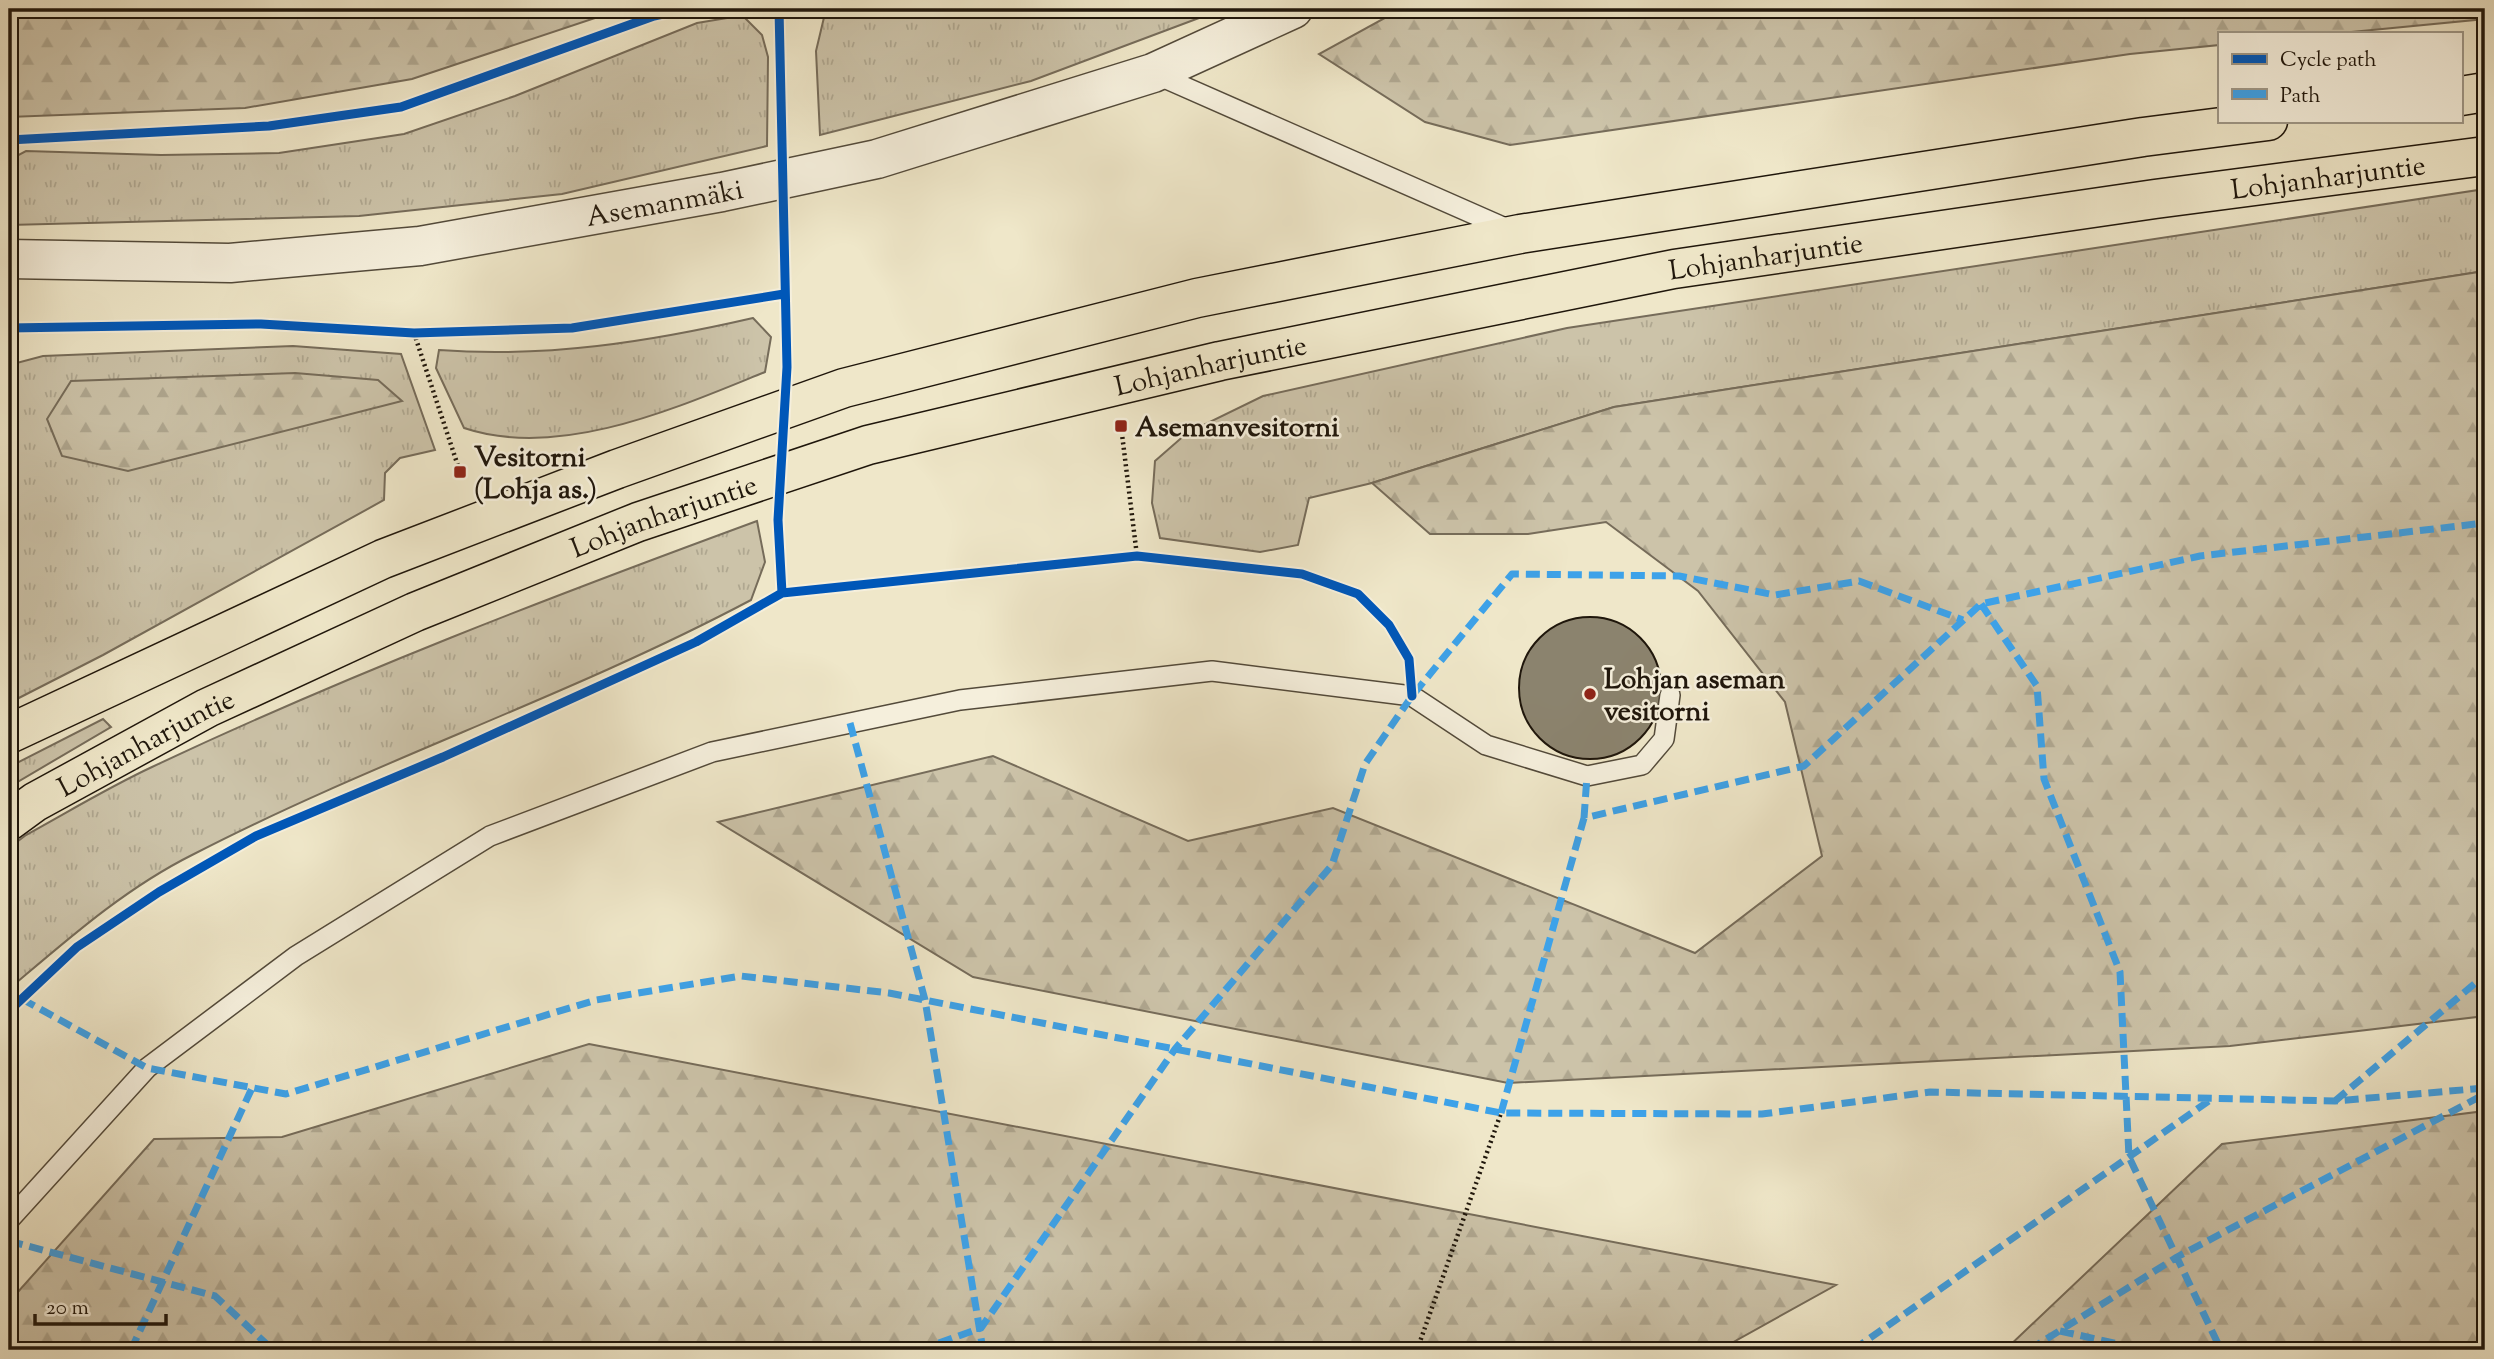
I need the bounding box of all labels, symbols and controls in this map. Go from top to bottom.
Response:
legend [2218,32,2462,122]
text: Cycle path [2280,46,2377,76]
text: Path [2280,82,2321,112]
street label: Lohjanharjuntie [2229,147,2428,212]
street label: Asemanmäki [583,171,747,239]
street label: Lohjanharjuntie [1666,225,1866,293]
street label: Lohjanharjuntie [1111,327,1311,408]
place label: Asemanvesitorni [1135,409,1339,449]
marker: Asemanvesitorni [1113,418,1129,434]
place label: Vesitorni (Lohja as.) [474,439,597,511]
marker: Vesitorni (Lohja as.) [452,464,468,480]
street label: Lohjanharjuntie [565,466,763,570]
place label: Lohjan aseman vesitorni [1604,661,1786,733]
street label: Lohjanharjuntie [51,681,242,809]
marker: Lohjan aseman vesitorni [1582,686,1598,702]
scale bar [35,1282,166,1326]
text: 20 m [46,1294,89,1324]

